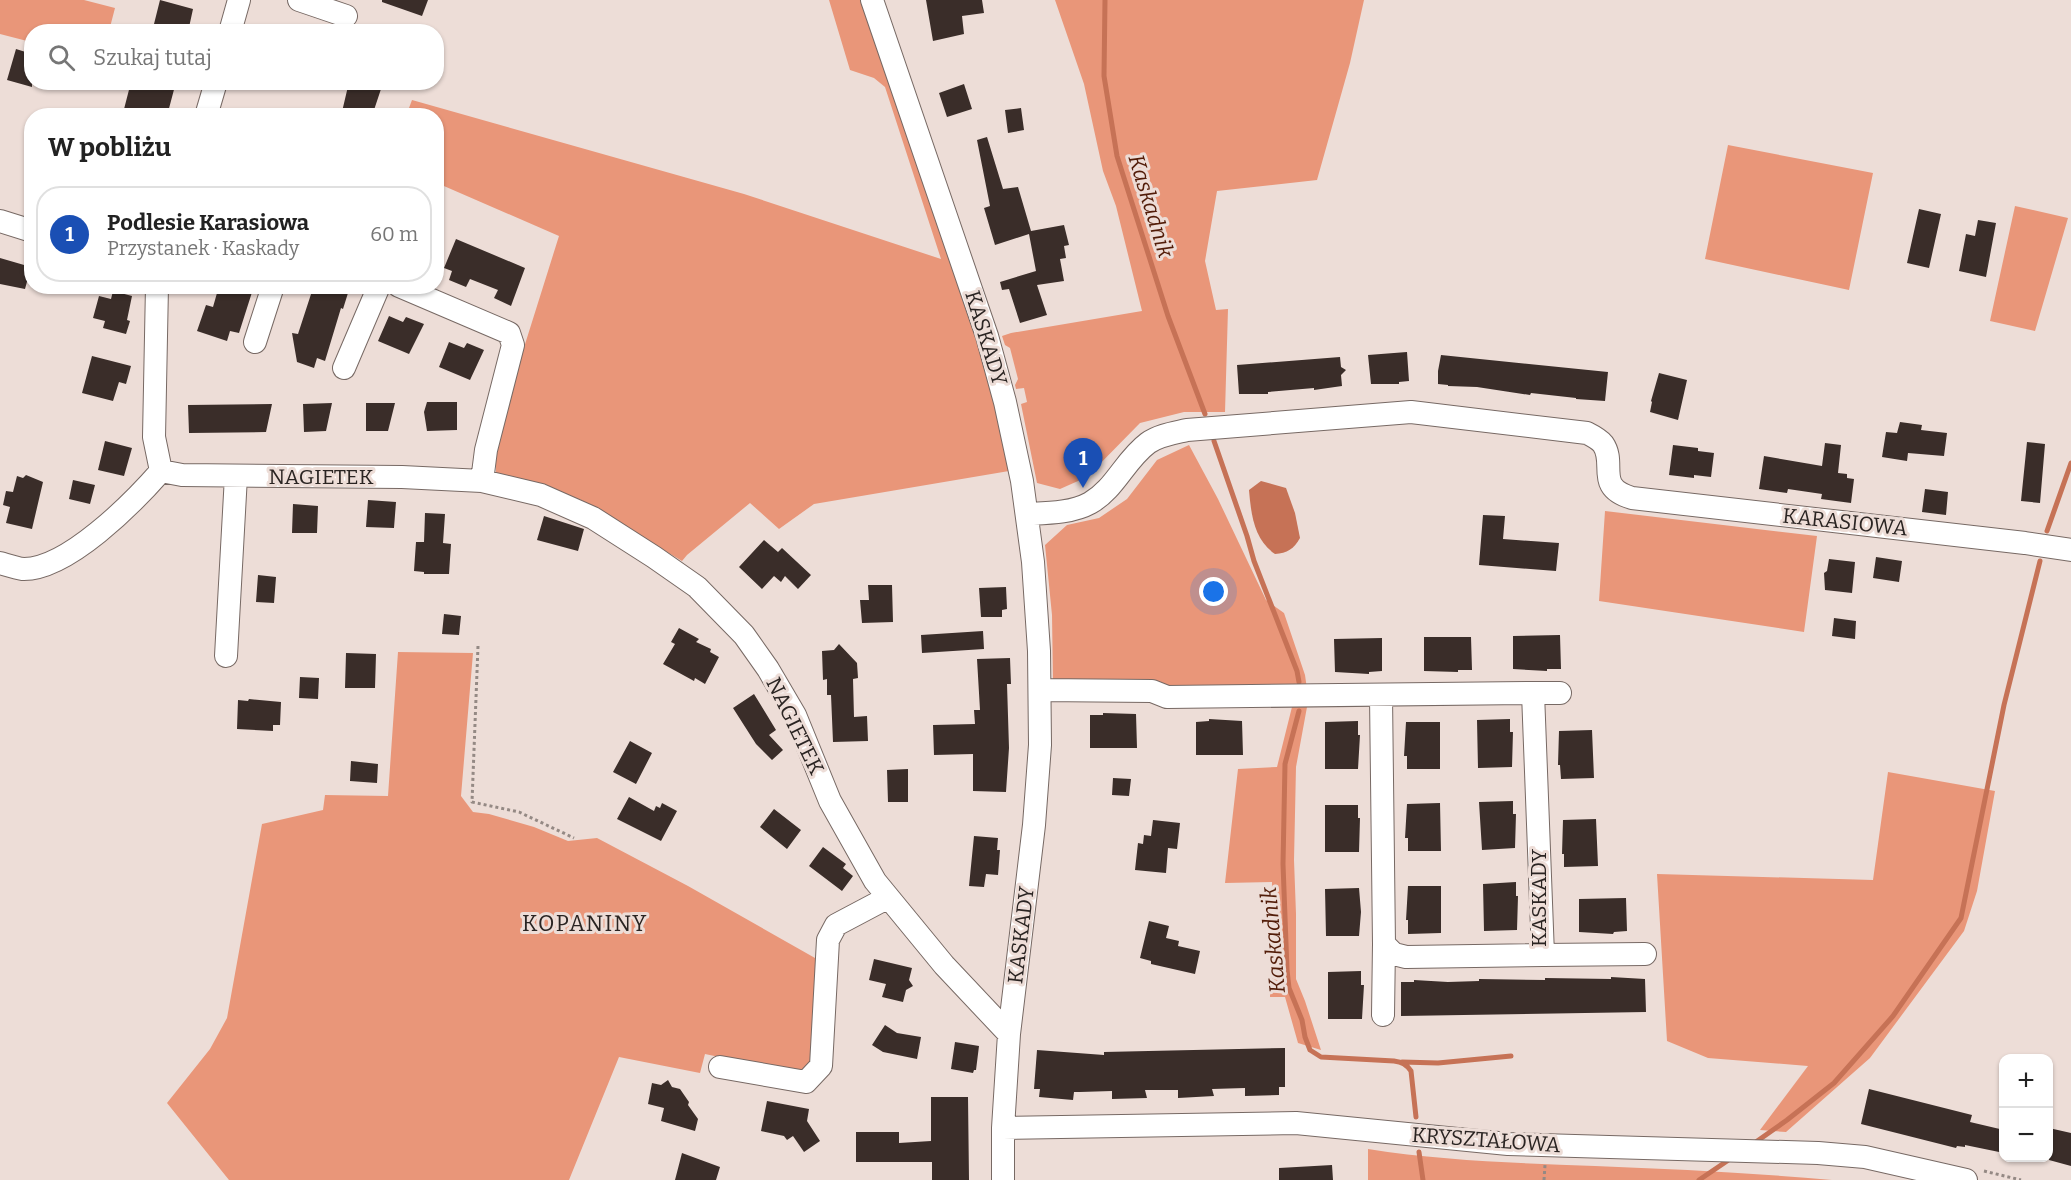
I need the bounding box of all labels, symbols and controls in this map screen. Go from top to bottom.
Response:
search box [24,24,444,90]
icon: search [45,41,78,74]
text: Szukaj tutaj [93,44,212,71]
text: W pobliżu [48,132,171,163]
water label: Kaskadnik [1123,151,1180,262]
text: Podlesie Karasiowa [107,209,309,236]
text: 1 [65,222,74,246]
text: 60 m [370,222,418,246]
text: Przystanek · Kaskady [107,236,299,260]
street label: KASKADY [959,287,1013,389]
pin: 1 [1064,438,1102,488]
street label: NAGIETEK [268,464,374,490]
street label: KARASIOWA [1781,503,1909,541]
your location [1199,577,1228,606]
street label: NAGIETEK [760,673,830,779]
street label: KASKADY [1526,849,1552,947]
street label: KASKADY [1002,884,1040,985]
water label: Kaskadnik [1255,885,1291,994]
district label: KOPANINY [522,910,648,937]
map controls [1999,1054,2053,1162]
button: + [1999,1054,2053,1108]
button: − [1999,1108,2053,1162]
street label: KRYSZTAŁOWA [1411,1122,1561,1158]

